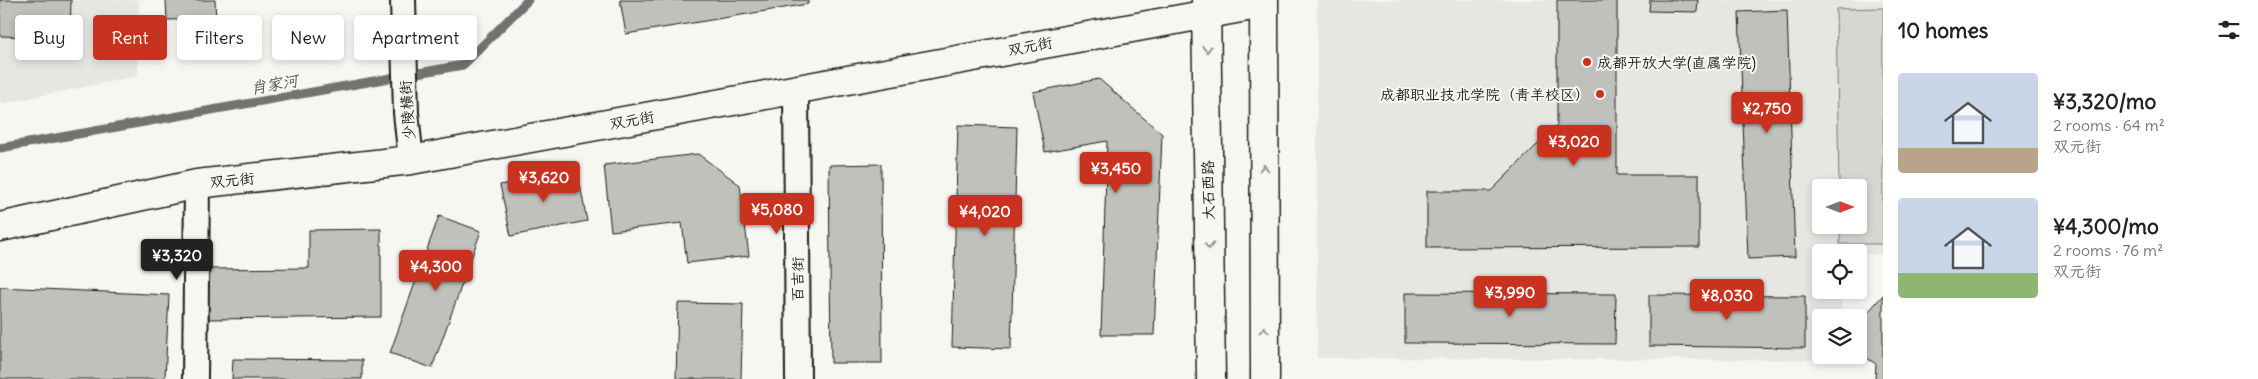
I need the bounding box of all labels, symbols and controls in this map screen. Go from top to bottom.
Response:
chip: Buy [15,15,83,60]
chip: Rent [93,15,167,60]
chip: Filters [177,15,262,60]
chip: New [272,15,344,60]
chip: Apartment [354,15,477,60]
icon: filters [2215,16,2243,44]
text: 10 homes [1898,17,1988,44]
street label: 双元街 [1006,32,1054,60]
one-way arrow [1202,45,1212,53]
place label: 成都开放大学(直属学院) [1597,53,1756,72]
marker: 成都开放大学(直属学院) [1581,56,1593,68]
water label: 肖家河 [249,69,302,98]
street label: 少陵横街 [395,79,419,141]
place label: 成都职业技术学院（青羊校区） [1380,85,1590,104]
marker: 成都职业技术学院（青羊校区） [1594,88,1606,100]
text: ¥3,320/mo [2053,88,2156,115]
pin: ¥2,750 [1726,92,1808,134]
icon: home [1938,93,1998,153]
text: ¥2,750 [1742,98,1792,118]
street label: 双元街 [608,107,656,133]
text: 2 rooms · 64 m² [2053,115,2165,135]
pin: ¥3,020 [1533,124,1615,167]
text: ¥3,020 [1548,131,1600,151]
text: 双元街 [2053,136,2101,156]
pin: ¥3,450 [1075,152,1157,194]
text: ¥3,450 [1091,158,1141,178]
pin: ¥3,620 [503,160,585,203]
street label: 大石西路 [1198,160,1218,220]
one-way arrow [1259,164,1269,172]
text: ¥3,620 [519,167,569,187]
street label: 双元街 [209,168,255,192]
north arrow [1812,179,1868,234]
map controls [1812,179,1867,364]
pin: ¥5,080 [736,192,818,235]
pin: ¥4,020 [944,194,1026,237]
text: ¥5,080 [751,199,803,219]
text: ¥4,020 [959,201,1011,221]
text: ¥4,300/mo [2053,213,2159,240]
icon: home [1938,218,1998,278]
pin: ¥3,320 [136,238,218,281]
text: 2 rooms · 76 m² [2053,240,2163,260]
one-way arrow [1204,242,1214,250]
button: locate [1812,244,1867,299]
text: ¥3,320 [152,245,202,265]
pin: ¥4,300 [395,250,477,292]
text: ¥4,300 [410,256,462,276]
street label: 百吉街 [788,256,807,302]
text: 双元街 [2053,261,2101,281]
pin: ¥3,990 [1469,276,1551,318]
pin: ¥8,030 [1686,278,1768,321]
text: ¥3,990 [1485,282,1535,302]
text: ¥8,030 [1701,285,1753,305]
button: layers [1812,309,1867,364]
one-way arrow [1259,326,1269,334]

